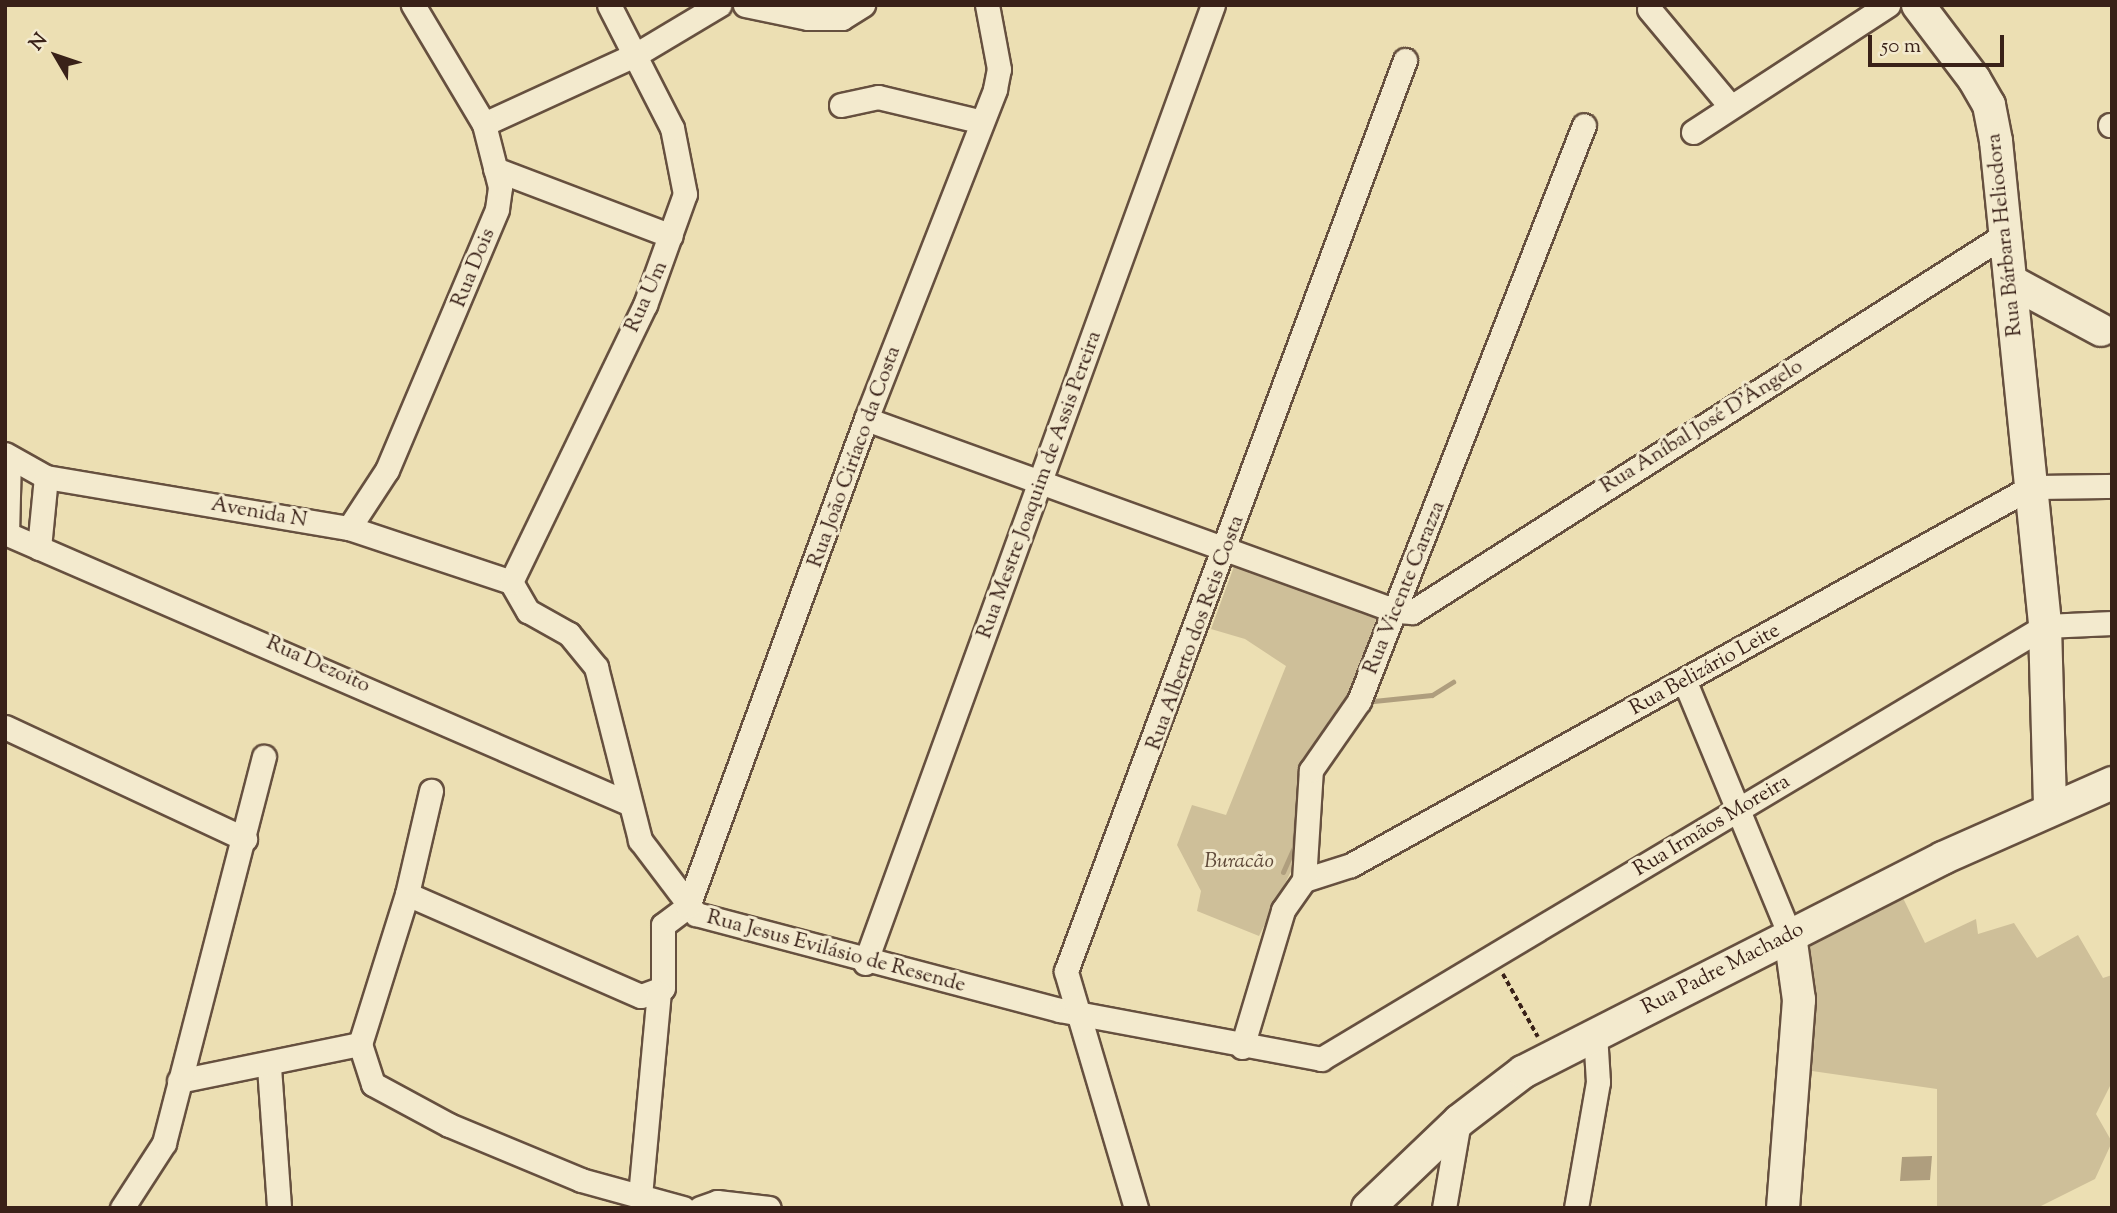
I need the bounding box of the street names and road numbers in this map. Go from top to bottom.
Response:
street label: Rua Bárbara Heliodora [1982,132,2028,338]
street label: Rua Dois [447,225,501,311]
street label: Rua Um [620,258,674,336]
street label: Rua Mestre Joaquim de Assis Pereira [973,328,1107,642]
street label: Rua João Ciríaco da Costa [803,343,907,571]
street label: Rua Aníbal José D'Ângelo [1596,354,1808,500]
street label: Avenida N [209,492,309,534]
street label: Rua Vicente Carazza [1359,498,1451,678]
street label: Rua Alberto dos Reis Costa [1142,512,1250,754]
street label: Rua Belizário Leite [1626,618,1784,722]
street label: Rua Dezoito [262,631,374,699]
street label: Rua Irmãos Moreira [1629,769,1795,883]
street label: Rua Jesus Evilásio de Resende [704,905,968,999]
street label: Rua Padre Machado [1638,917,1808,1021]

